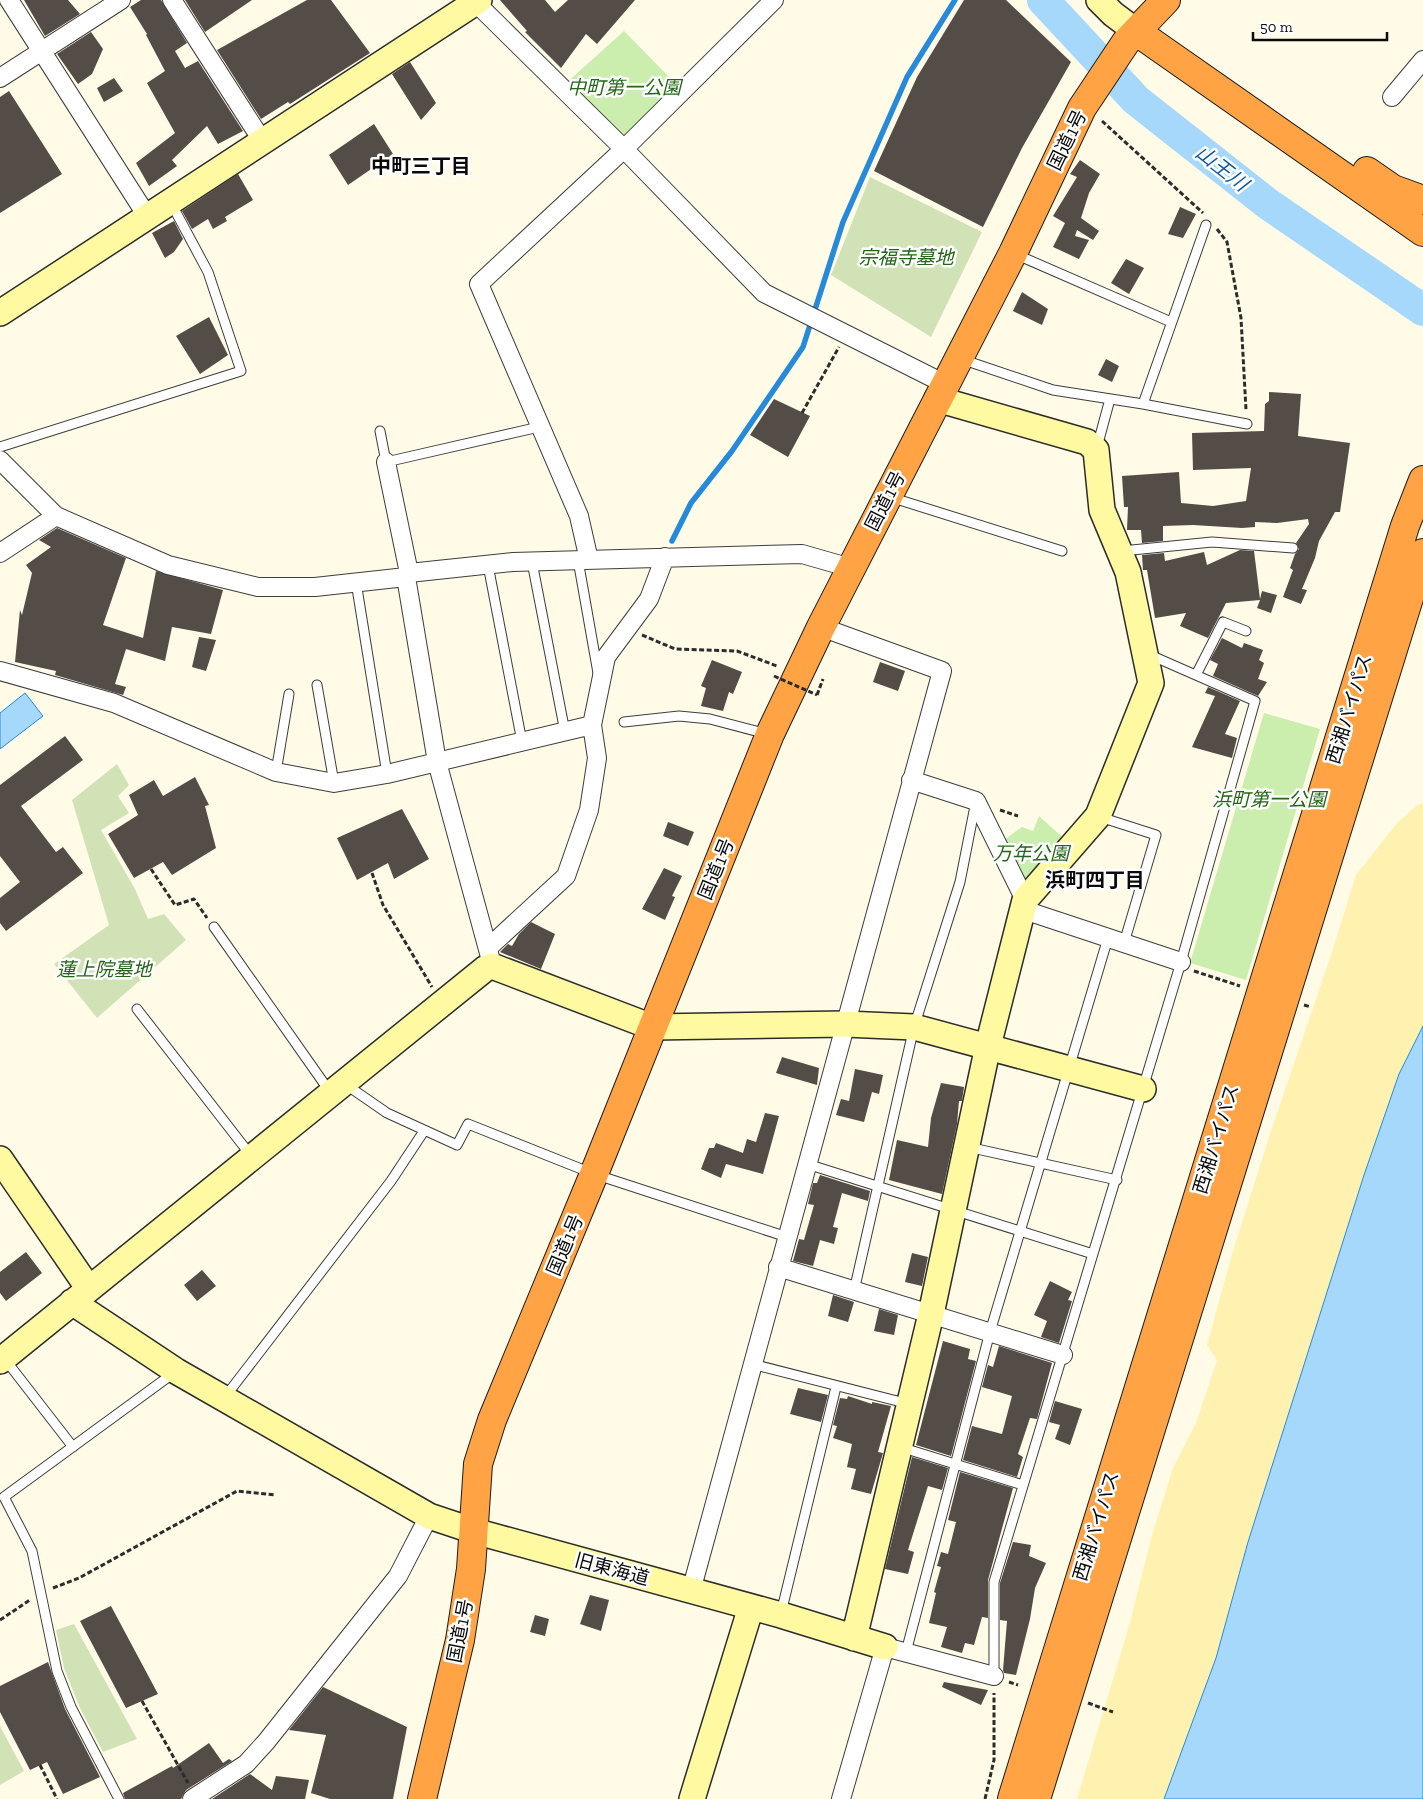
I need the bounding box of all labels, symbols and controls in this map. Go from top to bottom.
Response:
scale bar [1253,10,1387,42]
text: 50 m [1260,18,1293,36]
park label: 中町第一公園 [567,76,684,99]
street label: 国道1号 [1043,106,1091,174]
water label: 山王川 [1191,140,1255,197]
district label: 中町三丁目 [371,154,471,178]
park label: 宗福寺墓地 [858,246,955,269]
street label: 国道1号 [860,467,910,535]
street label: 西湘バイパス [1321,651,1377,767]
park label: 浜町第一公園 [1212,788,1329,811]
street label: 国道1号 [693,835,739,903]
park label: 万年公園 [993,842,1072,865]
district label: 浜町四丁目 [1045,868,1145,892]
park label: 蓮上院墓地 [56,958,153,981]
street label: 西湘バイパス [1188,1081,1244,1197]
street label: 国道1号 [542,1211,588,1279]
street label: 西湘バイパス [1068,1468,1124,1584]
street label: 旧東海道 [572,1548,652,1590]
street label: 国道1号 [443,1597,477,1665]

